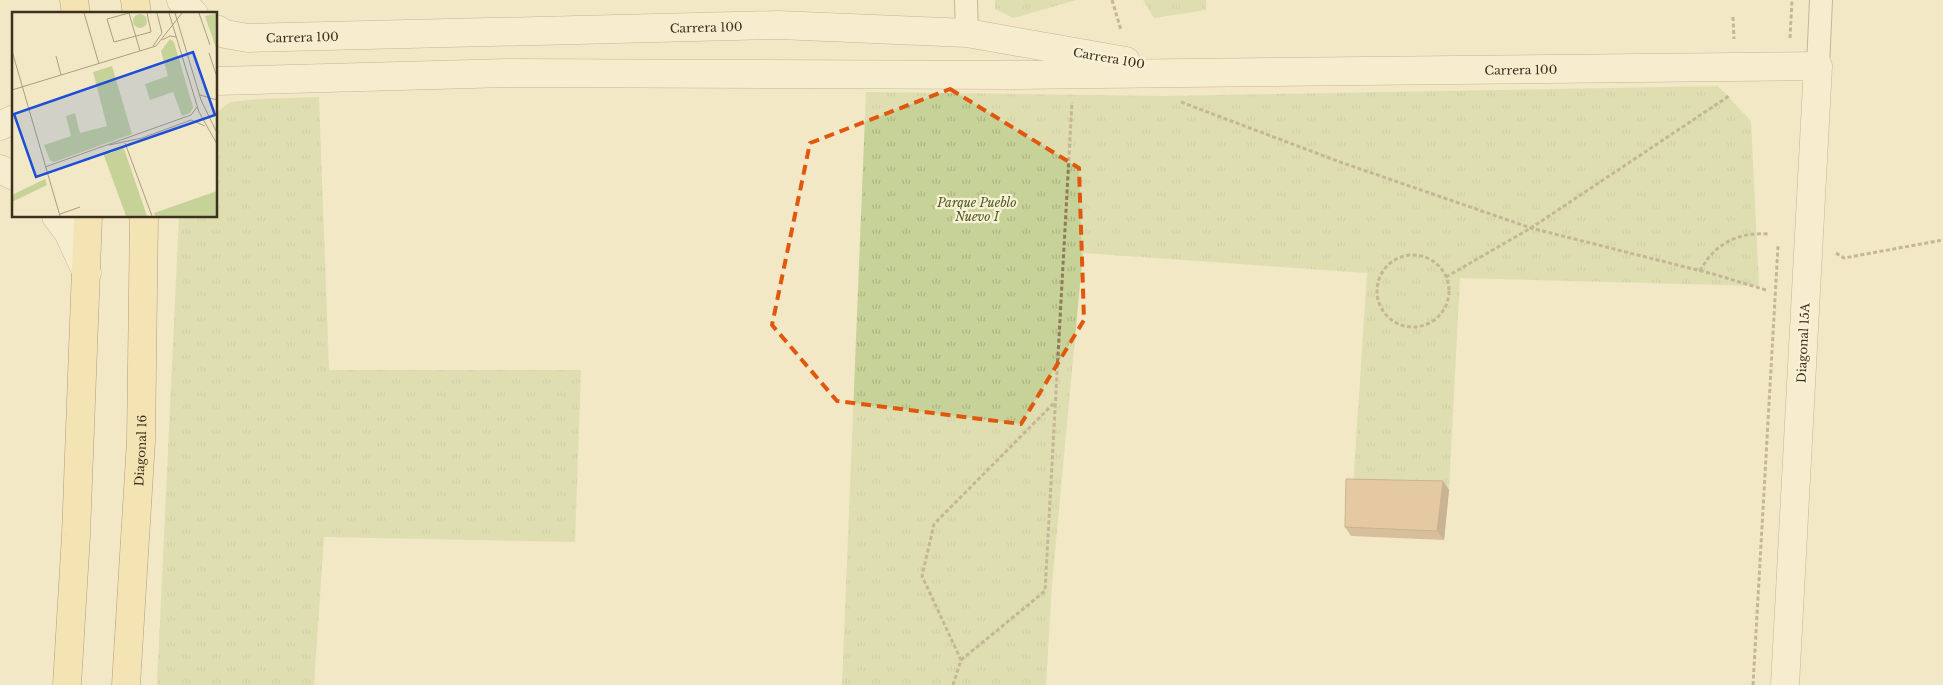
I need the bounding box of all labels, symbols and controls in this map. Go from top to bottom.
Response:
inset map [12,12,218,218]
street label: Carrera 100 [670,18,743,35]
street label: Carrera 100 [266,28,339,45]
street label: Carrera 100 [1072,44,1146,72]
street label: Carrera 100 [1484,61,1557,77]
park label: Parque Pueblo Nuevo I [936,195,1017,224]
street label: Diagonal 15A [1793,302,1813,383]
street label: Diagonal 16 [131,414,149,487]

